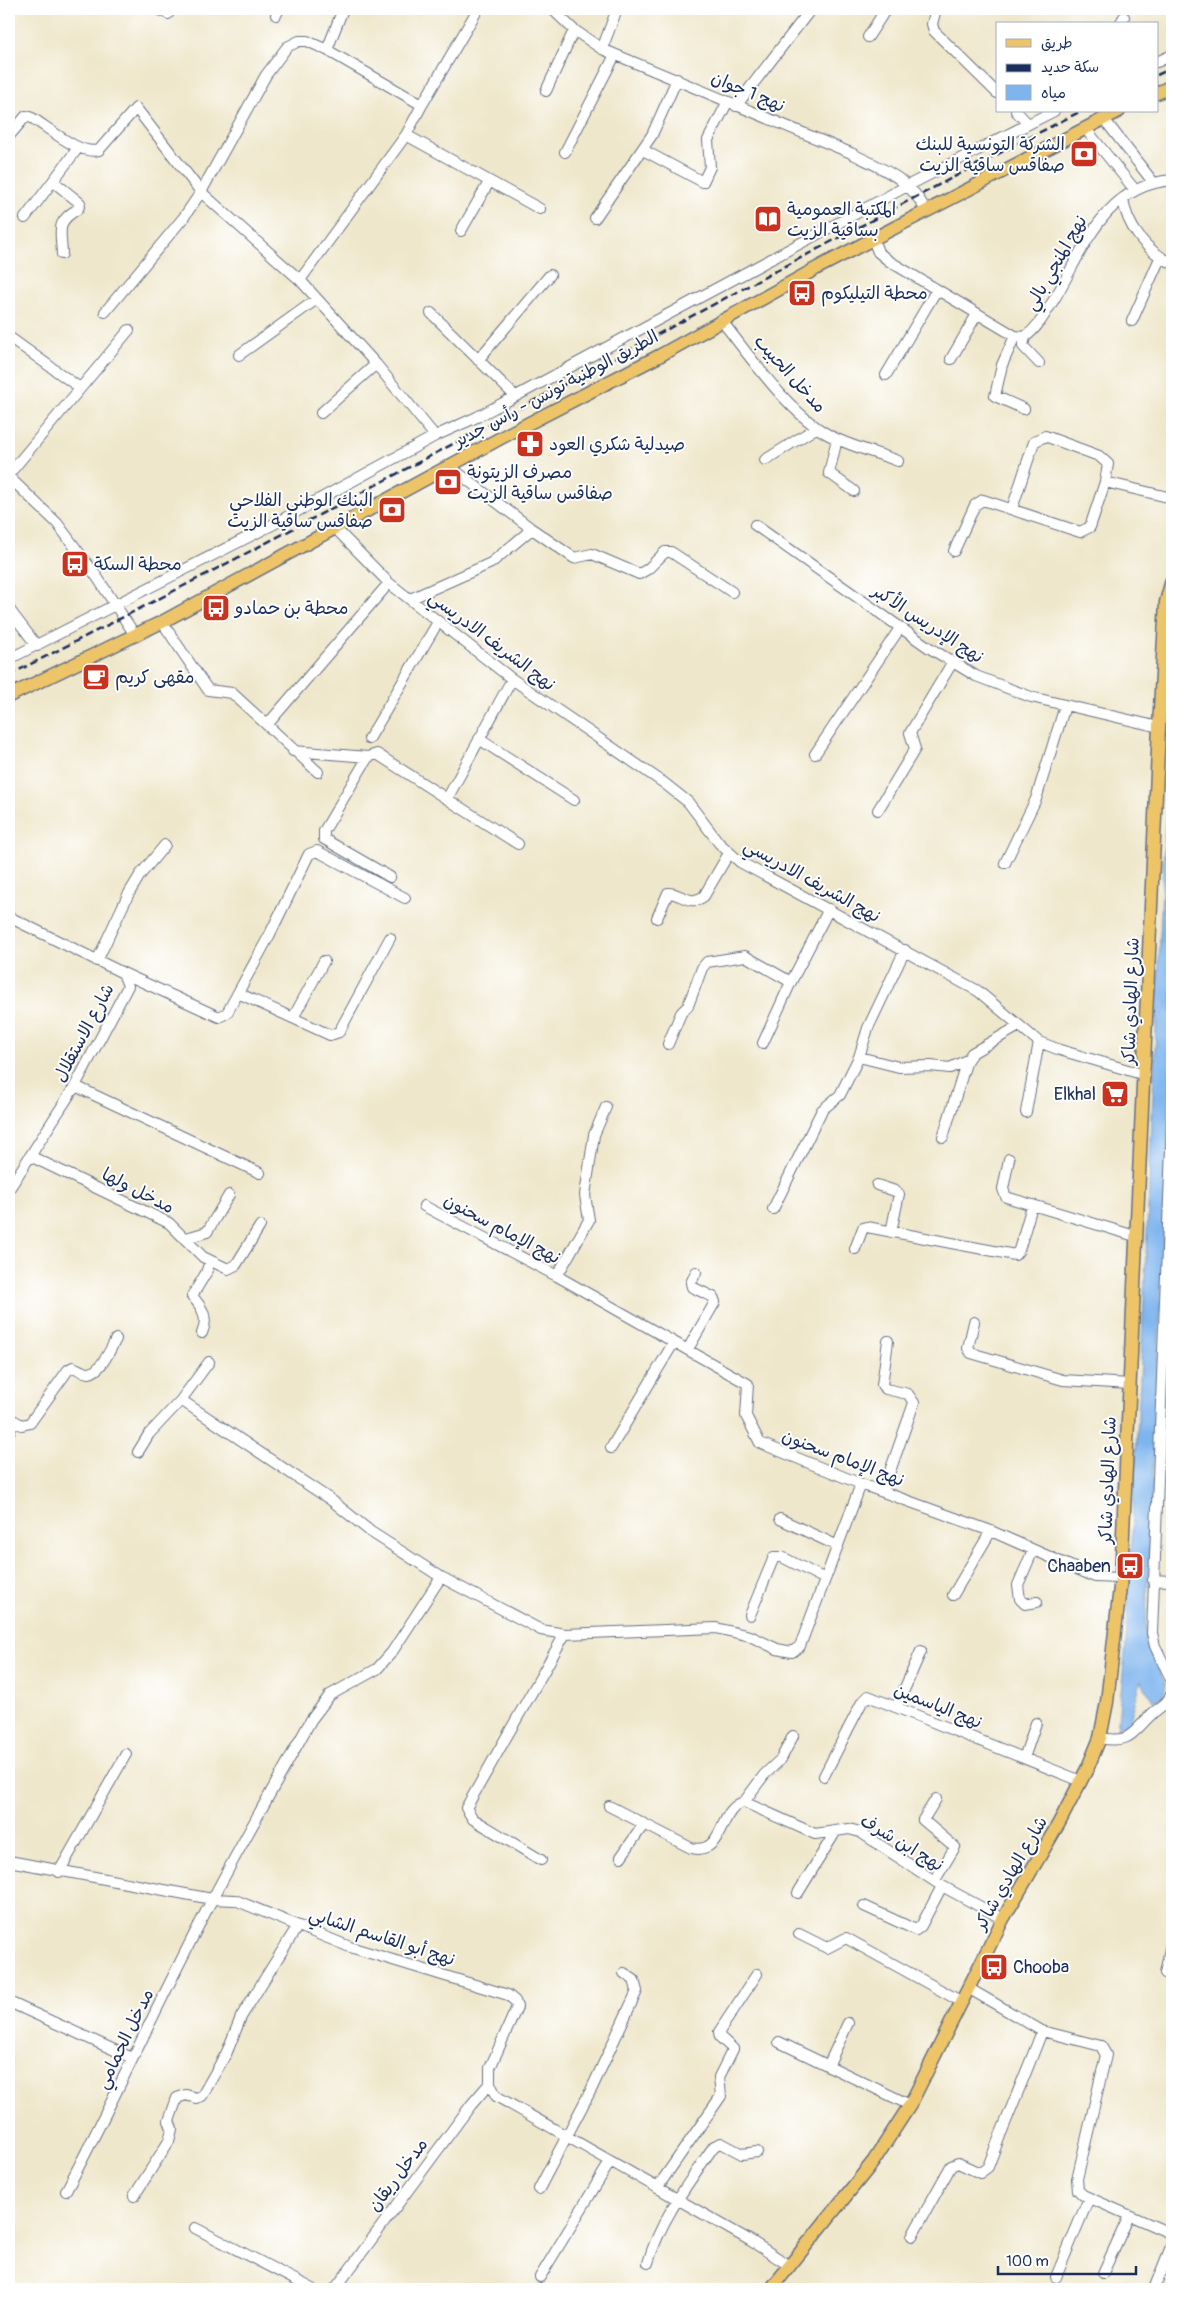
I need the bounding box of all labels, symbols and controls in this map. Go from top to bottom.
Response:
legend [996,22,1158,112]
text: طريق [1041,34,1073,53]
text: سكة حديد [1041,58,1099,77]
street label: نهج 1 جوان [708,66,788,118]
text: مياه [1041,84,1066,103]
place label: الشركة التونسية للبنك صفاقس ساقية الزيت [915,133,1065,177]
bank icon: الشركة التونسية للبنك صفاقس ساقية الزيت [1069,139,1099,169]
place label: المكتبة العمومية بساقية الزيت [787,198,896,242]
library icon: المكتبة العمومية بساقية الزيت [753,204,783,234]
street label: نهج المنجي بالي [1019,211,1096,317]
bus stop icon: محطة التيليكوم [787,278,817,308]
place label: محطة التيليكوم [821,282,928,307]
street label: الطريق الوطنية تونس - رأس جدير [448,325,662,454]
street label: مدخل الحبيب [749,330,831,418]
pharmacy icon: صيدلية شكري العود [515,429,545,459]
place label: صيدلية شكري العود [549,433,685,457]
place label: مصرف الزيتونة صفاقس ساقية الزيت [467,461,613,505]
bank icon: مصرف الزيتونة صفاقس ساقية الزيت [433,467,463,497]
place label: البنك الوطني الفلاحي صفاقس ساقية الزيت [227,489,373,533]
bank icon: البنك الوطني الفلاحي صفاقس ساقية الزيت [377,495,407,525]
bus stop icon: محطة السكة [60,549,90,579]
place label: محطة السكة [94,553,182,576]
street label: نهج الإدريس الأكبر [866,578,989,669]
street label: نهج الشريف الادريسي [422,586,560,699]
bus stop icon: محطة بن حمادو [201,593,231,623]
place label: محطة بن حمادو [233,597,348,620]
cafe icon: مقهى كريم [81,662,111,692]
place label: مقهى كريم [115,666,195,691]
street label: نهج الشريف الادريسي [738,834,884,932]
street label: شارع الهادي شاكر [1117,937,1146,1067]
street label: شارع الاستقلال [48,980,120,1086]
supermarket icon: Elkhal [1100,1079,1130,1109]
place label: Elkhal [1054,1083,1096,1106]
street label: مدخل ولها [98,1163,178,1219]
street label: نهج الإمام سحنون [439,1189,564,1271]
street label: شارع الهادي شاكر [1094,1416,1123,1546]
street label: نهج الإمام سحنون [778,1424,907,1494]
bus stop icon: Chaaben [1115,1551,1145,1581]
place label: Chaaben [1047,1555,1111,1578]
street label: نهج الياسمين [891,1678,985,1734]
street label: نهج ابن شرف [856,1809,948,1877]
street label: شارع الهادي شاكر [968,1812,1054,1936]
street label: نهج أبو القاسم الشابي [305,1903,458,1975]
bus stop icon: Chooba [979,1952,1009,1982]
place label: Chooba [1013,1956,1069,1979]
street label: مدخل الحمامي [91,1985,163,2095]
street label: مدخل ريقان [363,2134,433,2216]
scale bar [998,2243,1136,2275]
text: 100 m [1006,2252,1049,2271]

